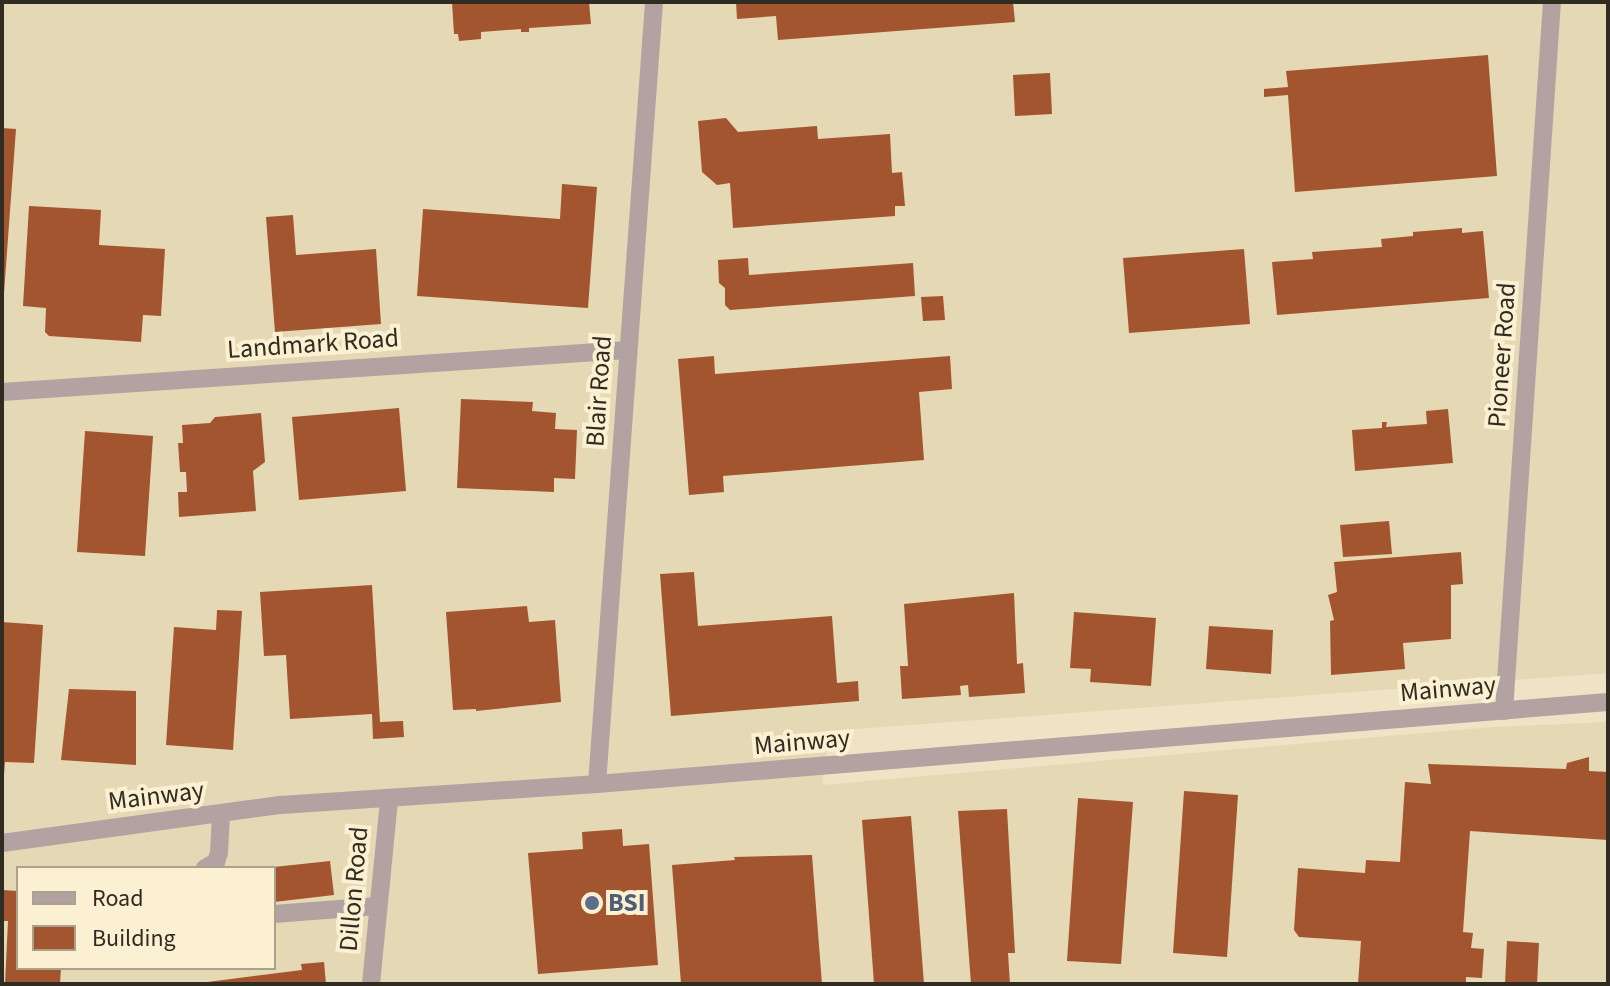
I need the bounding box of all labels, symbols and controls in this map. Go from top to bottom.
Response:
street label: Pioneer Road [1481,281,1523,429]
street label: Landmark Road [226,322,400,366]
street label: Blair Road [580,334,618,448]
street label: Mainway [1399,669,1497,709]
street label: Mainway [753,722,851,762]
street label: Mainway [106,775,206,817]
street label: Dillon Road [333,825,375,953]
legend [16,866,276,970]
text: Road [92,881,144,916]
place label: BSI [608,887,646,919]
marker: BSI [583,894,601,912]
text: Building [92,921,176,956]

